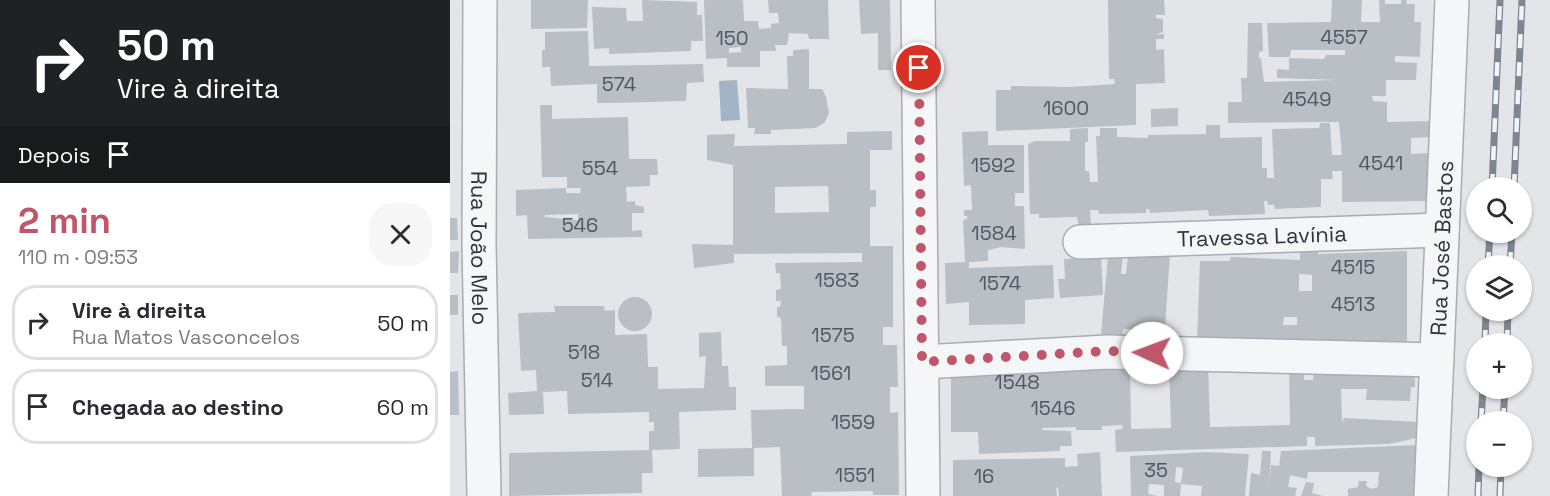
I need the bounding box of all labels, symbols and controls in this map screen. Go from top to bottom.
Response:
text: 50 m [117,19,216,72]
icon: right [18,24,96,102]
house number: 4557 [1320,24,1368,50]
house number: 150 [715,25,749,51]
pin [893,42,944,93]
icon: arrive [902,51,935,84]
text: Vire à direita [117,71,280,106]
house number: 574 [602,71,636,97]
house number: 4549 [1282,86,1332,112]
house number: 1600 [1043,95,1089,121]
icon: arrive [102,138,135,171]
text: Depois [18,141,90,169]
house number: 4541 [1359,150,1403,176]
house number: 1592 [971,152,1015,178]
house number: 554 [582,155,618,181]
street label: Rua José Bastos [1424,160,1459,336]
street label: Rua João Melo [465,171,495,325]
map controls [1466,177,1532,477]
button: search [1466,177,1532,243]
text: 2 min [18,198,111,244]
button: close [369,203,432,266]
house number: 546 [562,212,598,238]
street label: Travessa Lavínia [1176,219,1348,253]
house number: 1584 [971,220,1017,246]
text: 110 m · 09:53 [18,244,138,270]
house number: 4515 [1331,254,1375,280]
button: layers [1466,255,1532,321]
house number: 1583 [815,267,859,293]
house number: 1574 [979,270,1021,296]
house number: 4513 [1331,291,1375,317]
text: Vire à direita [72,296,206,324]
icon: right [21,306,54,339]
text: 50 m [377,309,429,337]
position arrow [1120,321,1184,385]
house number: 1575 [811,322,855,348]
text: Rua Matos Vasconcelos [72,324,300,350]
button: + [1466,333,1532,399]
house number: 518 [568,339,600,365]
house number: 1561 [811,360,851,386]
house number: 514 [581,367,613,393]
house number: 1548 [994,369,1040,395]
icon: arrive [21,390,54,423]
text: Chegada ao destino [72,393,284,421]
text: 60 m [377,393,429,421]
house number: 1546 [1030,395,1076,421]
house number: 1559 [831,409,875,435]
button: − [1466,411,1532,477]
house number: 35 [1144,457,1168,483]
house number: 1551 [835,462,875,488]
house number: 16 [974,463,994,489]

